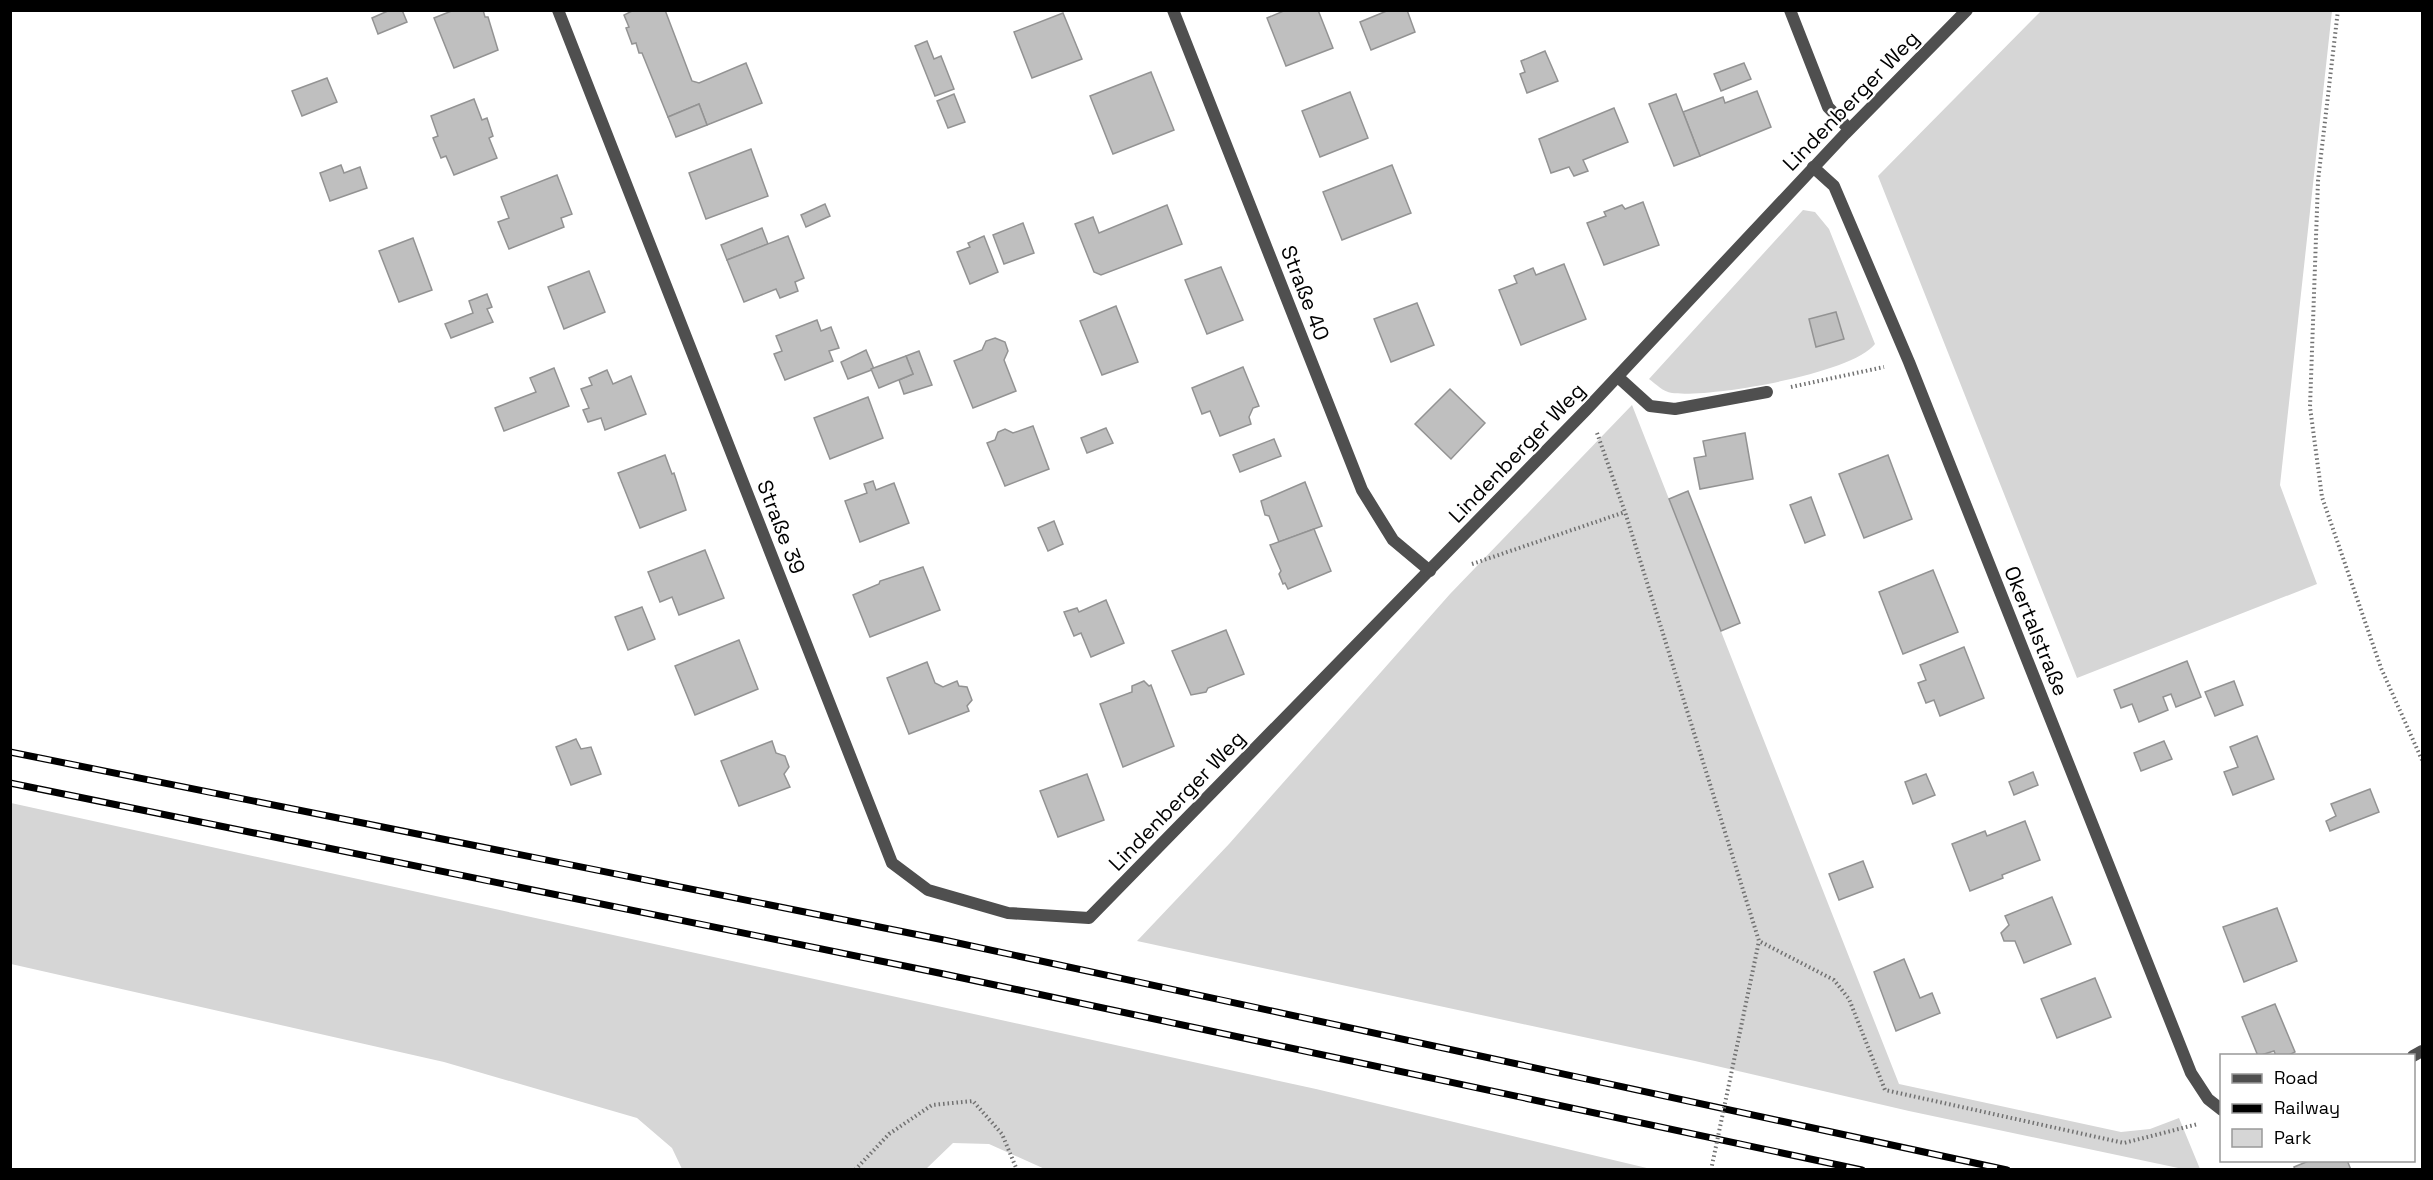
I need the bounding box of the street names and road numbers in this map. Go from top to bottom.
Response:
street label: Lindenberger Weg [1777,25,1925,177]
street label: Straße 40 [1275,241,1336,344]
street label: Lindenberger Weg [1443,377,1591,529]
street label: Straße 39 [751,476,812,578]
street label: Okertalstraße [1998,562,2075,700]
street label: Lindenberger Weg [1103,725,1251,877]

